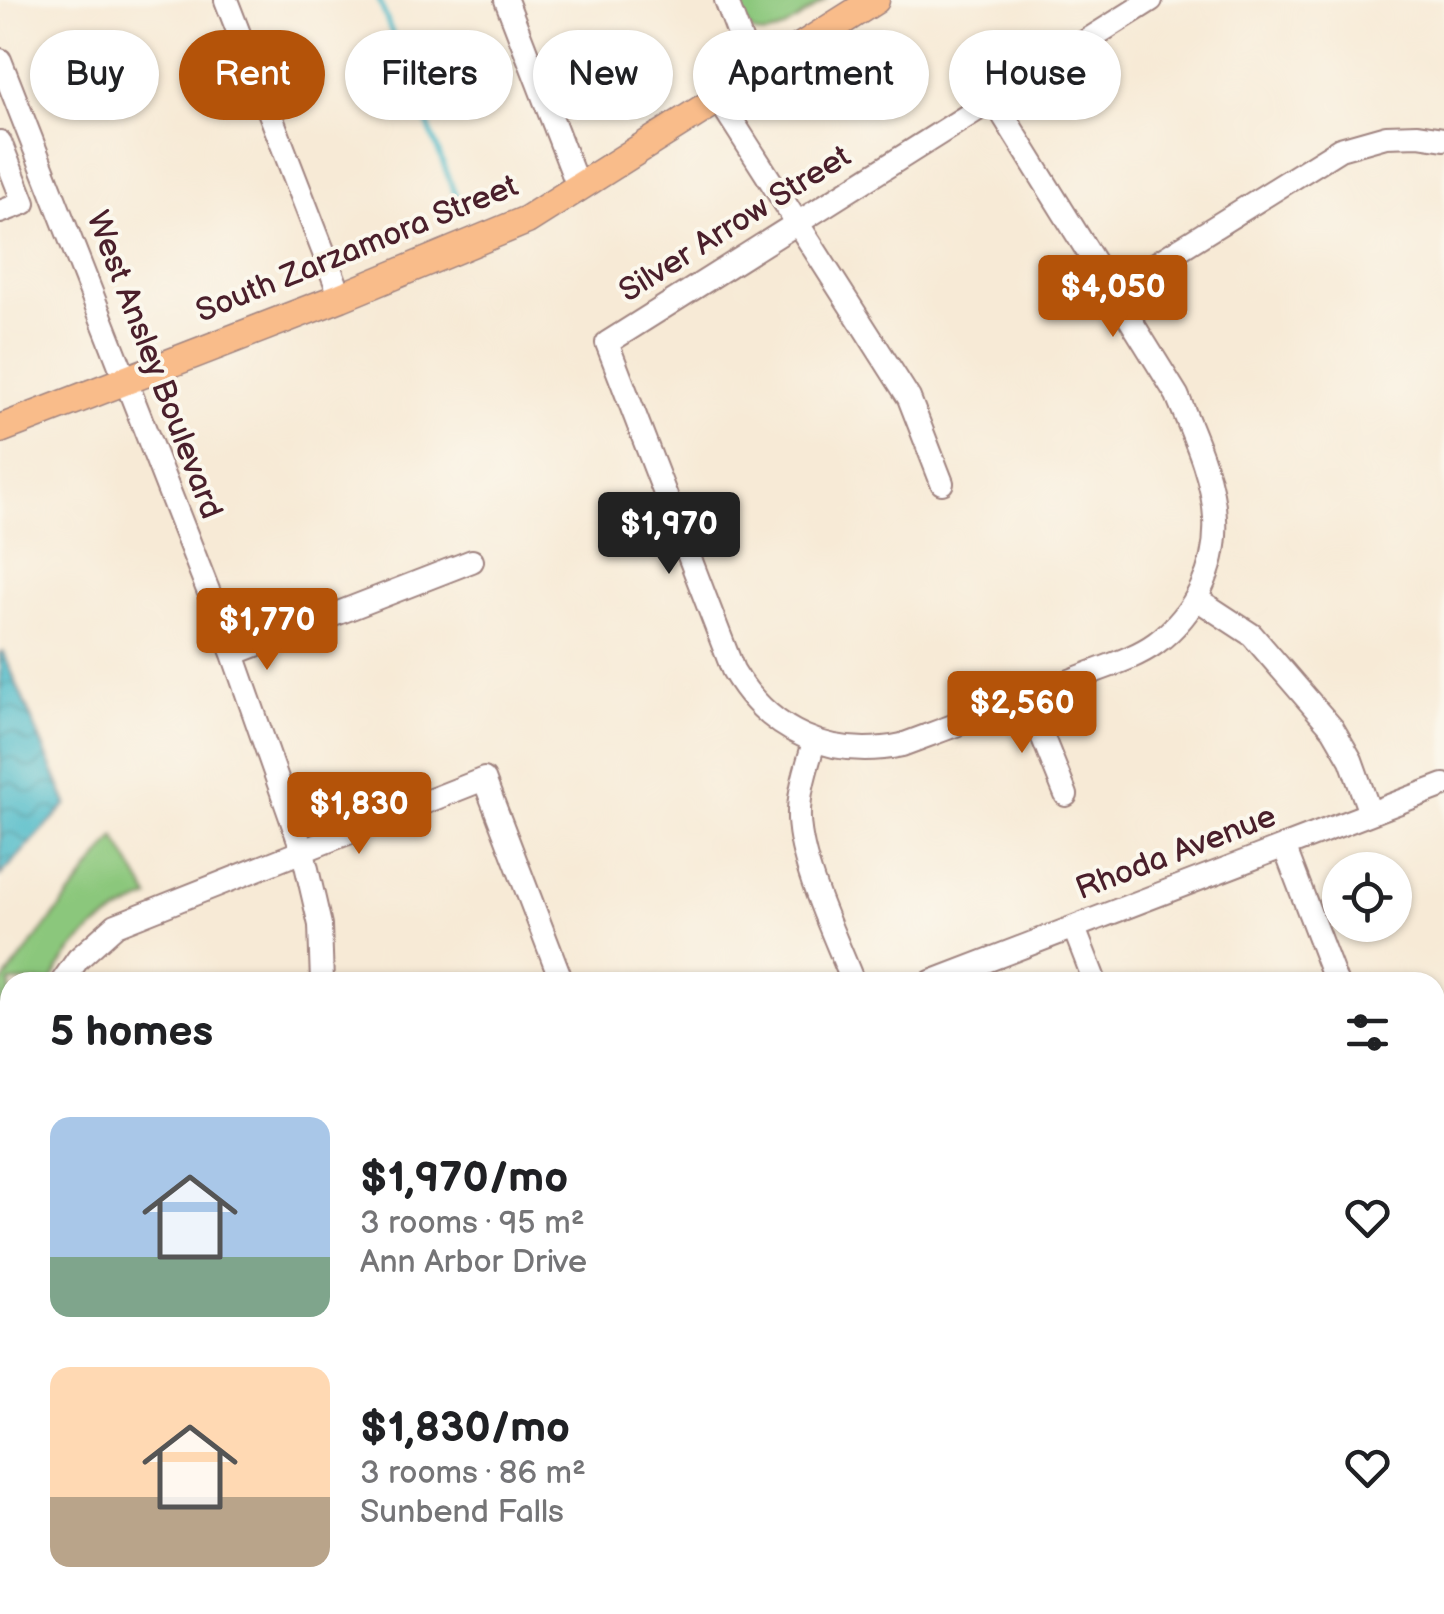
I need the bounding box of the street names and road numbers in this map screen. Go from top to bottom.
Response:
street label: Silver Arrow Street [612,137,858,311]
street label: South Zarzamora Street [190,167,524,331]
street label: West Ansley Boulevard [77,206,231,524]
street label: Rhoda Avenue [1070,797,1282,909]

